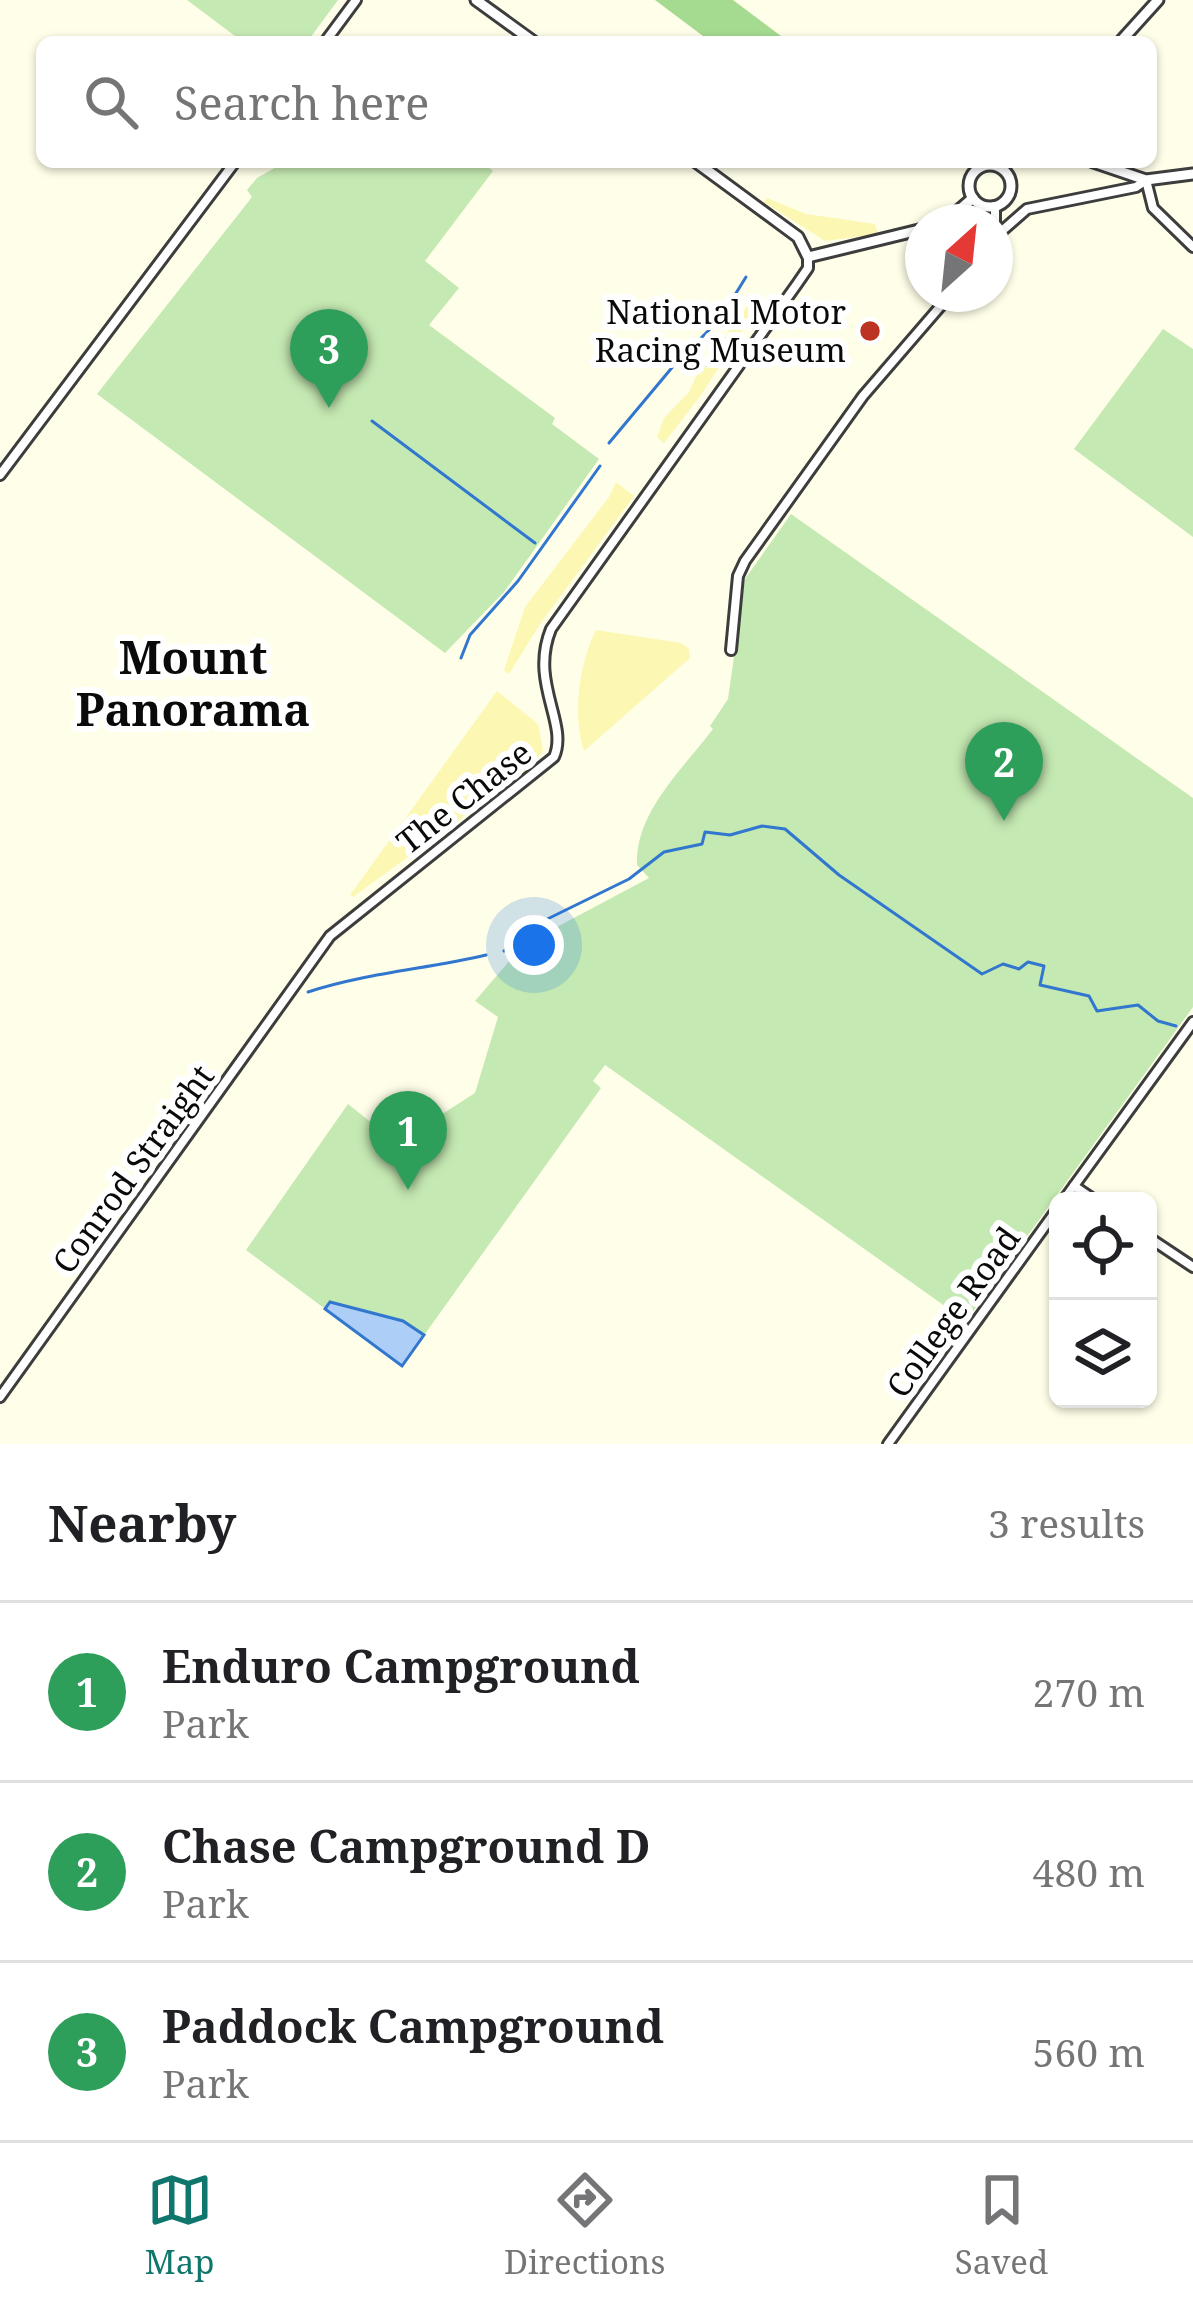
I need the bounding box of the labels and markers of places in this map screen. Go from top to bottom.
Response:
place label: National Motor Racing Museum [595,289,846,372]
pin: 3 [290,309,368,408]
marker: National Motor Racing Museum [857,318,883,344]
pin: 2 [965,722,1043,821]
pin: 1 [369,1091,447,1190]

